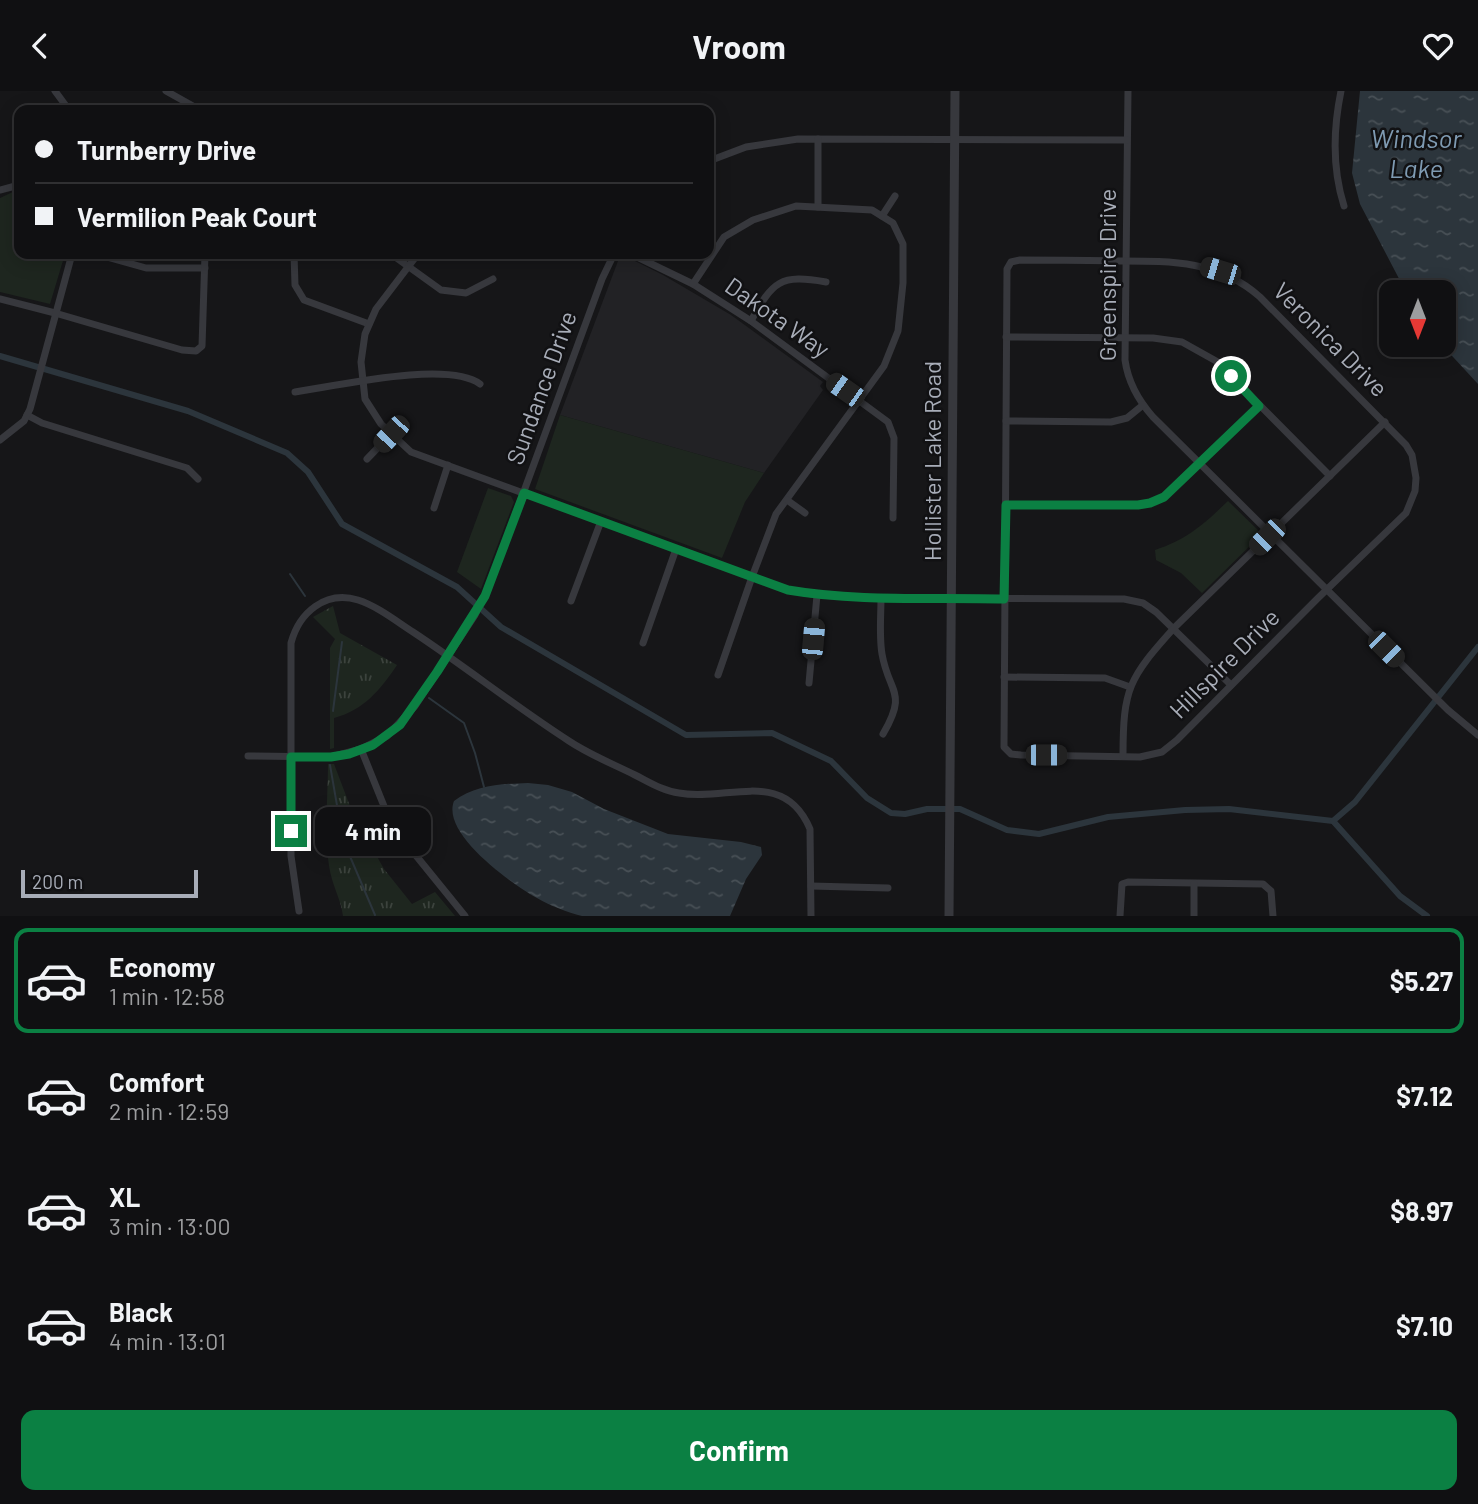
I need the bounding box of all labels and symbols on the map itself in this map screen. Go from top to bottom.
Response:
water label: Windsor Lake [1371,122,1462,183]
street label: Greenspire Drive [1092,189,1121,361]
car [1197,255,1244,287]
street label: Dakota Way [720,270,835,363]
street label: Veronica Drive [1268,276,1394,402]
north arrow [1379,280,1456,357]
street label: Sundance Drive [499,307,582,468]
route start [1215,360,1247,392]
street label: Hollister Lake Road [917,361,946,561]
car [822,369,869,411]
car [369,411,414,457]
car [1245,515,1290,559]
street label: Hillspire Drive [1163,602,1285,724]
car [801,617,826,661]
car [1364,627,1409,671]
car [1026,745,1068,766]
callout: 4 min [316,807,431,855]
route end [275,815,307,847]
scale bar [21,867,198,899]

